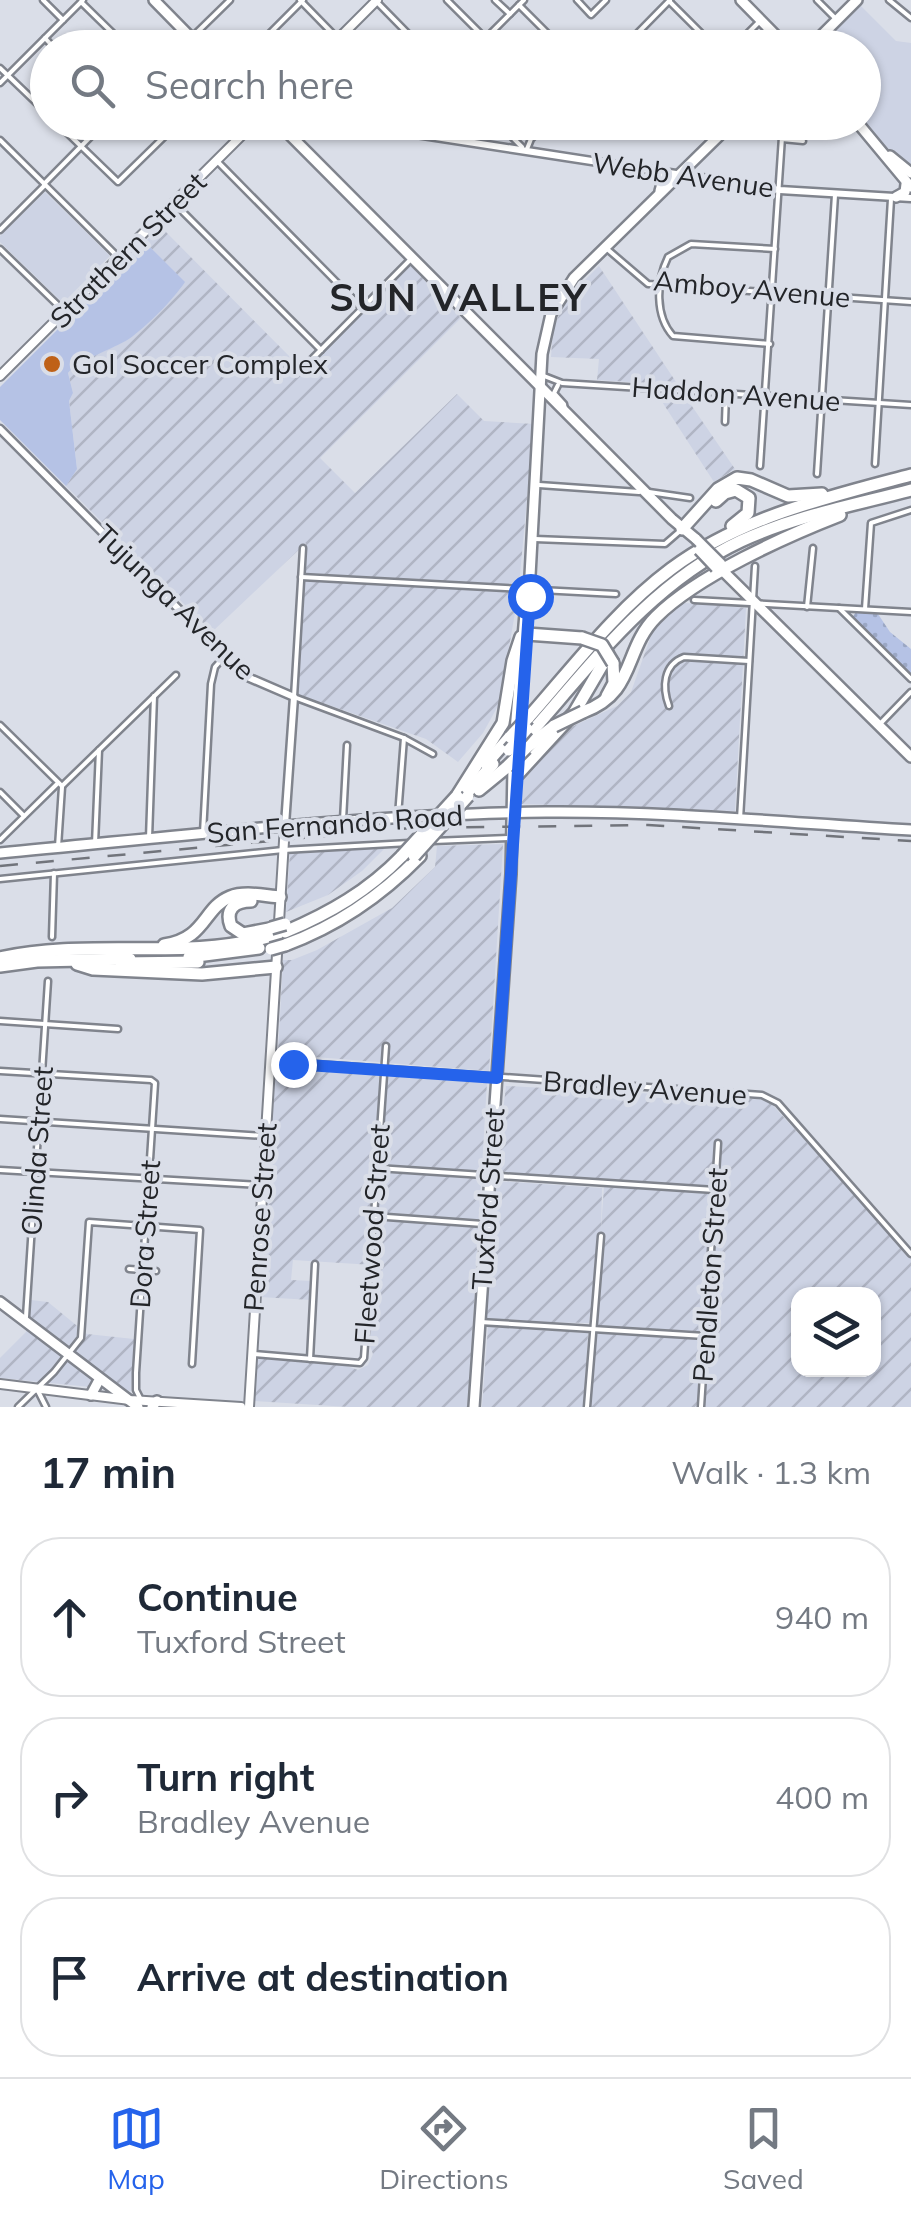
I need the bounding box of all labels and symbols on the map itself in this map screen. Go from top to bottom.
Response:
street label: Webb Avenue [590,144,776,205]
street label: Strathern Street [42,164,213,335]
street label: Amboy Avenue [652,262,852,315]
district label: SUN VALLEY [329,273,589,321]
place label: Gol Soccer Complex [72,346,328,381]
marker: Gol Soccer Complex [41,353,63,375]
street label: Haddon Avenue [631,369,842,418]
street label: Tujunga Avenue [88,517,263,687]
route start [508,574,554,620]
street label: San Fernando Road [206,797,464,850]
route end [271,1042,317,1088]
street label: Bradley Avenue [542,1063,748,1112]
street label: Olinda Street [13,1065,60,1237]
street label: Tuxford Street [464,1106,511,1291]
street label: Penrose Street [235,1121,284,1312]
street label: Fleetwood Street [346,1123,397,1345]
street label: Dora Street [122,1158,167,1309]
street label: Pendleton Street [685,1166,734,1383]

